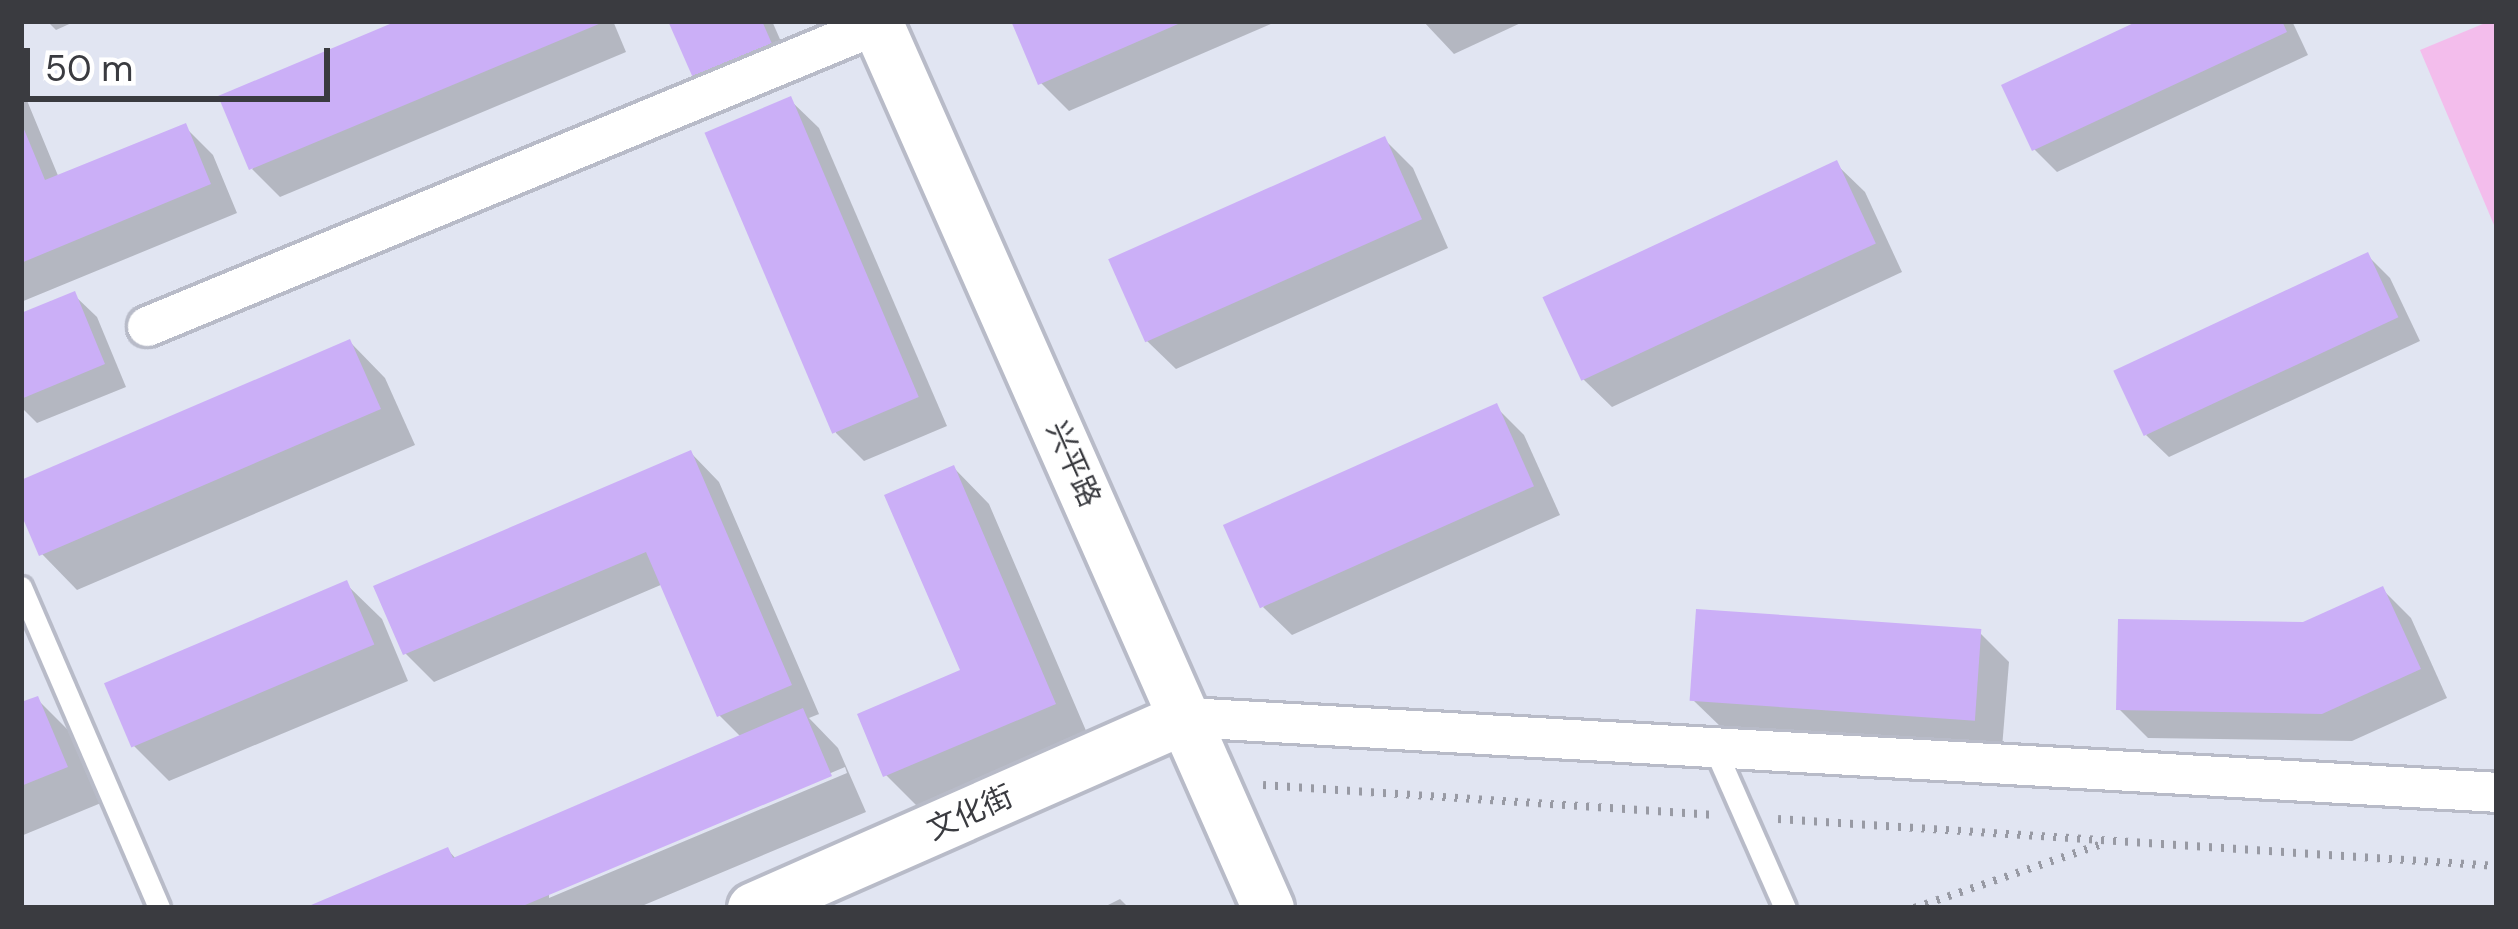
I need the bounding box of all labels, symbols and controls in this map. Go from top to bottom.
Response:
scale bar [30,24,336,98]
text: 50 m [45,45,133,92]
street label: 兴平路 [1038,416,1108,512]
street label: 文化街 [922,778,1018,848]

